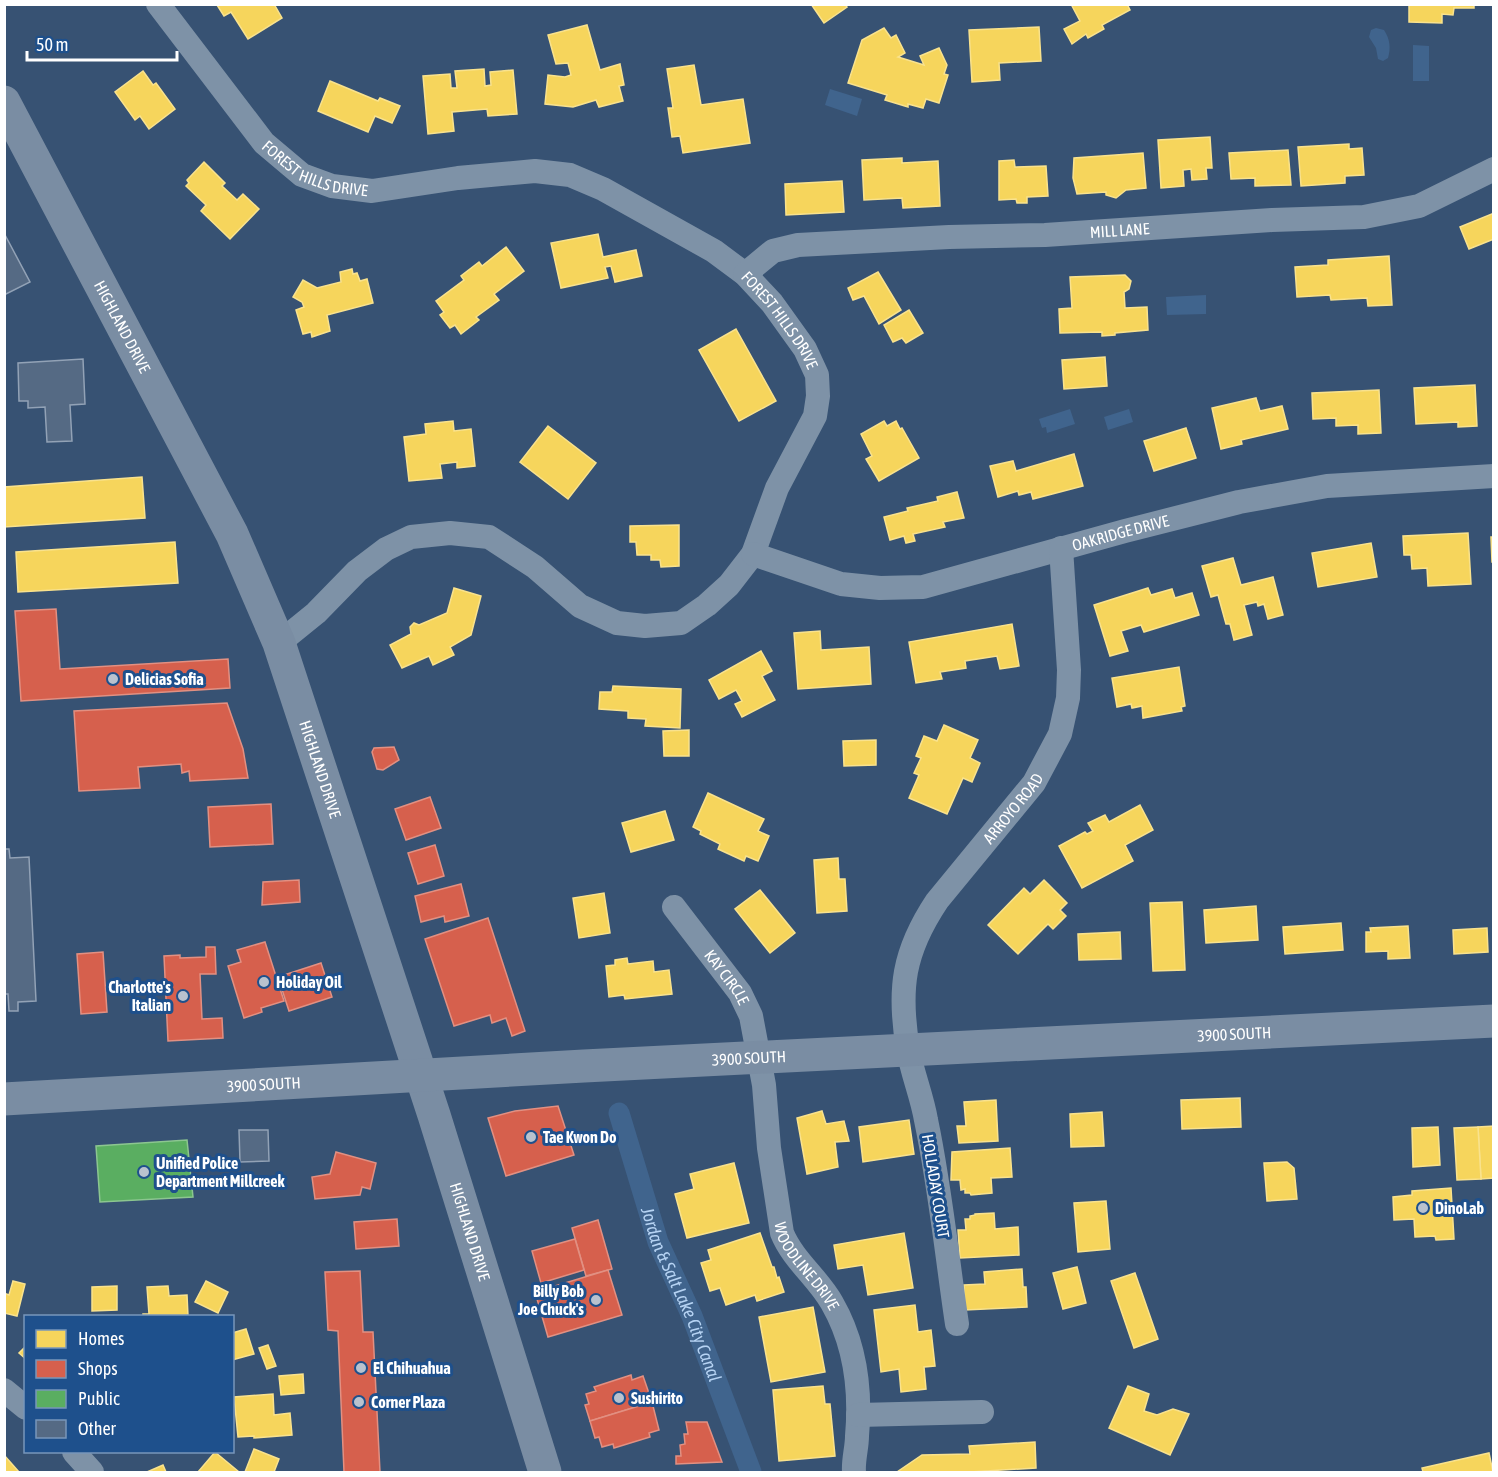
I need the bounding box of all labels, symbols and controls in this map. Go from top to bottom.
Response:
scale bar [27,24,177,62]
text: 50 m [36,34,68,55]
street label: FOREST HILLS DRIVE [259,137,369,199]
street label: MILL LANE [1089,219,1150,241]
street label: FOREST HILLS DRIVE [738,268,822,372]
street label: HIGHLAND DRIVE [91,278,154,376]
street label: OAKRIDGE DRIVE [1070,511,1171,554]
place label: Delicias Sofia [125,670,204,688]
marker: Delicias Sofia [106,672,120,686]
street label: HIGHLAND DRIVE [296,718,345,820]
street label: ARROYO ROAD [979,770,1046,847]
street label: KAY CIRCLE [701,946,753,1007]
place label: Holiday Oil [276,973,343,991]
marker: Holiday Oil [257,975,271,989]
place label: Charlotte's Italian [108,978,171,1014]
marker: Charlotte's Italian [176,989,190,1003]
street label: 3900 SOUTH [1197,1023,1272,1045]
street label: 3900 SOUTH [711,1047,786,1069]
street label: 3900 SOUTH [226,1073,301,1095]
place label: Tae Kwon Do [543,1128,617,1146]
marker: Tae Kwon Do [524,1130,538,1144]
street label: HOLLADAY COURT [919,1133,953,1239]
place label: Unified Police Department Millcreek [156,1154,286,1190]
marker: Unified Police Department Millcreek [137,1165,151,1179]
street label: HIGHLAND DRIVE [447,1180,494,1283]
place label: DinoLab [1435,1199,1485,1217]
marker: DinoLab [1416,1201,1430,1215]
water label: Jordan & Salt Lake City Canal [637,1203,726,1384]
street label: WOODLINE DRIVE [771,1221,843,1313]
place label: Billy Bob Joe Chuck's [517,1282,584,1318]
marker: Billy Bob Joe Chuck's [589,1293,603,1307]
legend [24,1315,234,1453]
text: Homes [78,1328,124,1349]
text: Shops [78,1358,118,1379]
place label: El Chihuahua [373,1359,451,1377]
marker: El Chihuahua [354,1361,368,1375]
text: Public [78,1388,120,1409]
place label: Sushirito [631,1389,683,1407]
marker: Sushirito [612,1391,626,1405]
place label: Corner Plaza [371,1393,445,1411]
marker: Corner Plaza [352,1395,366,1409]
text: Other [78,1418,117,1439]

